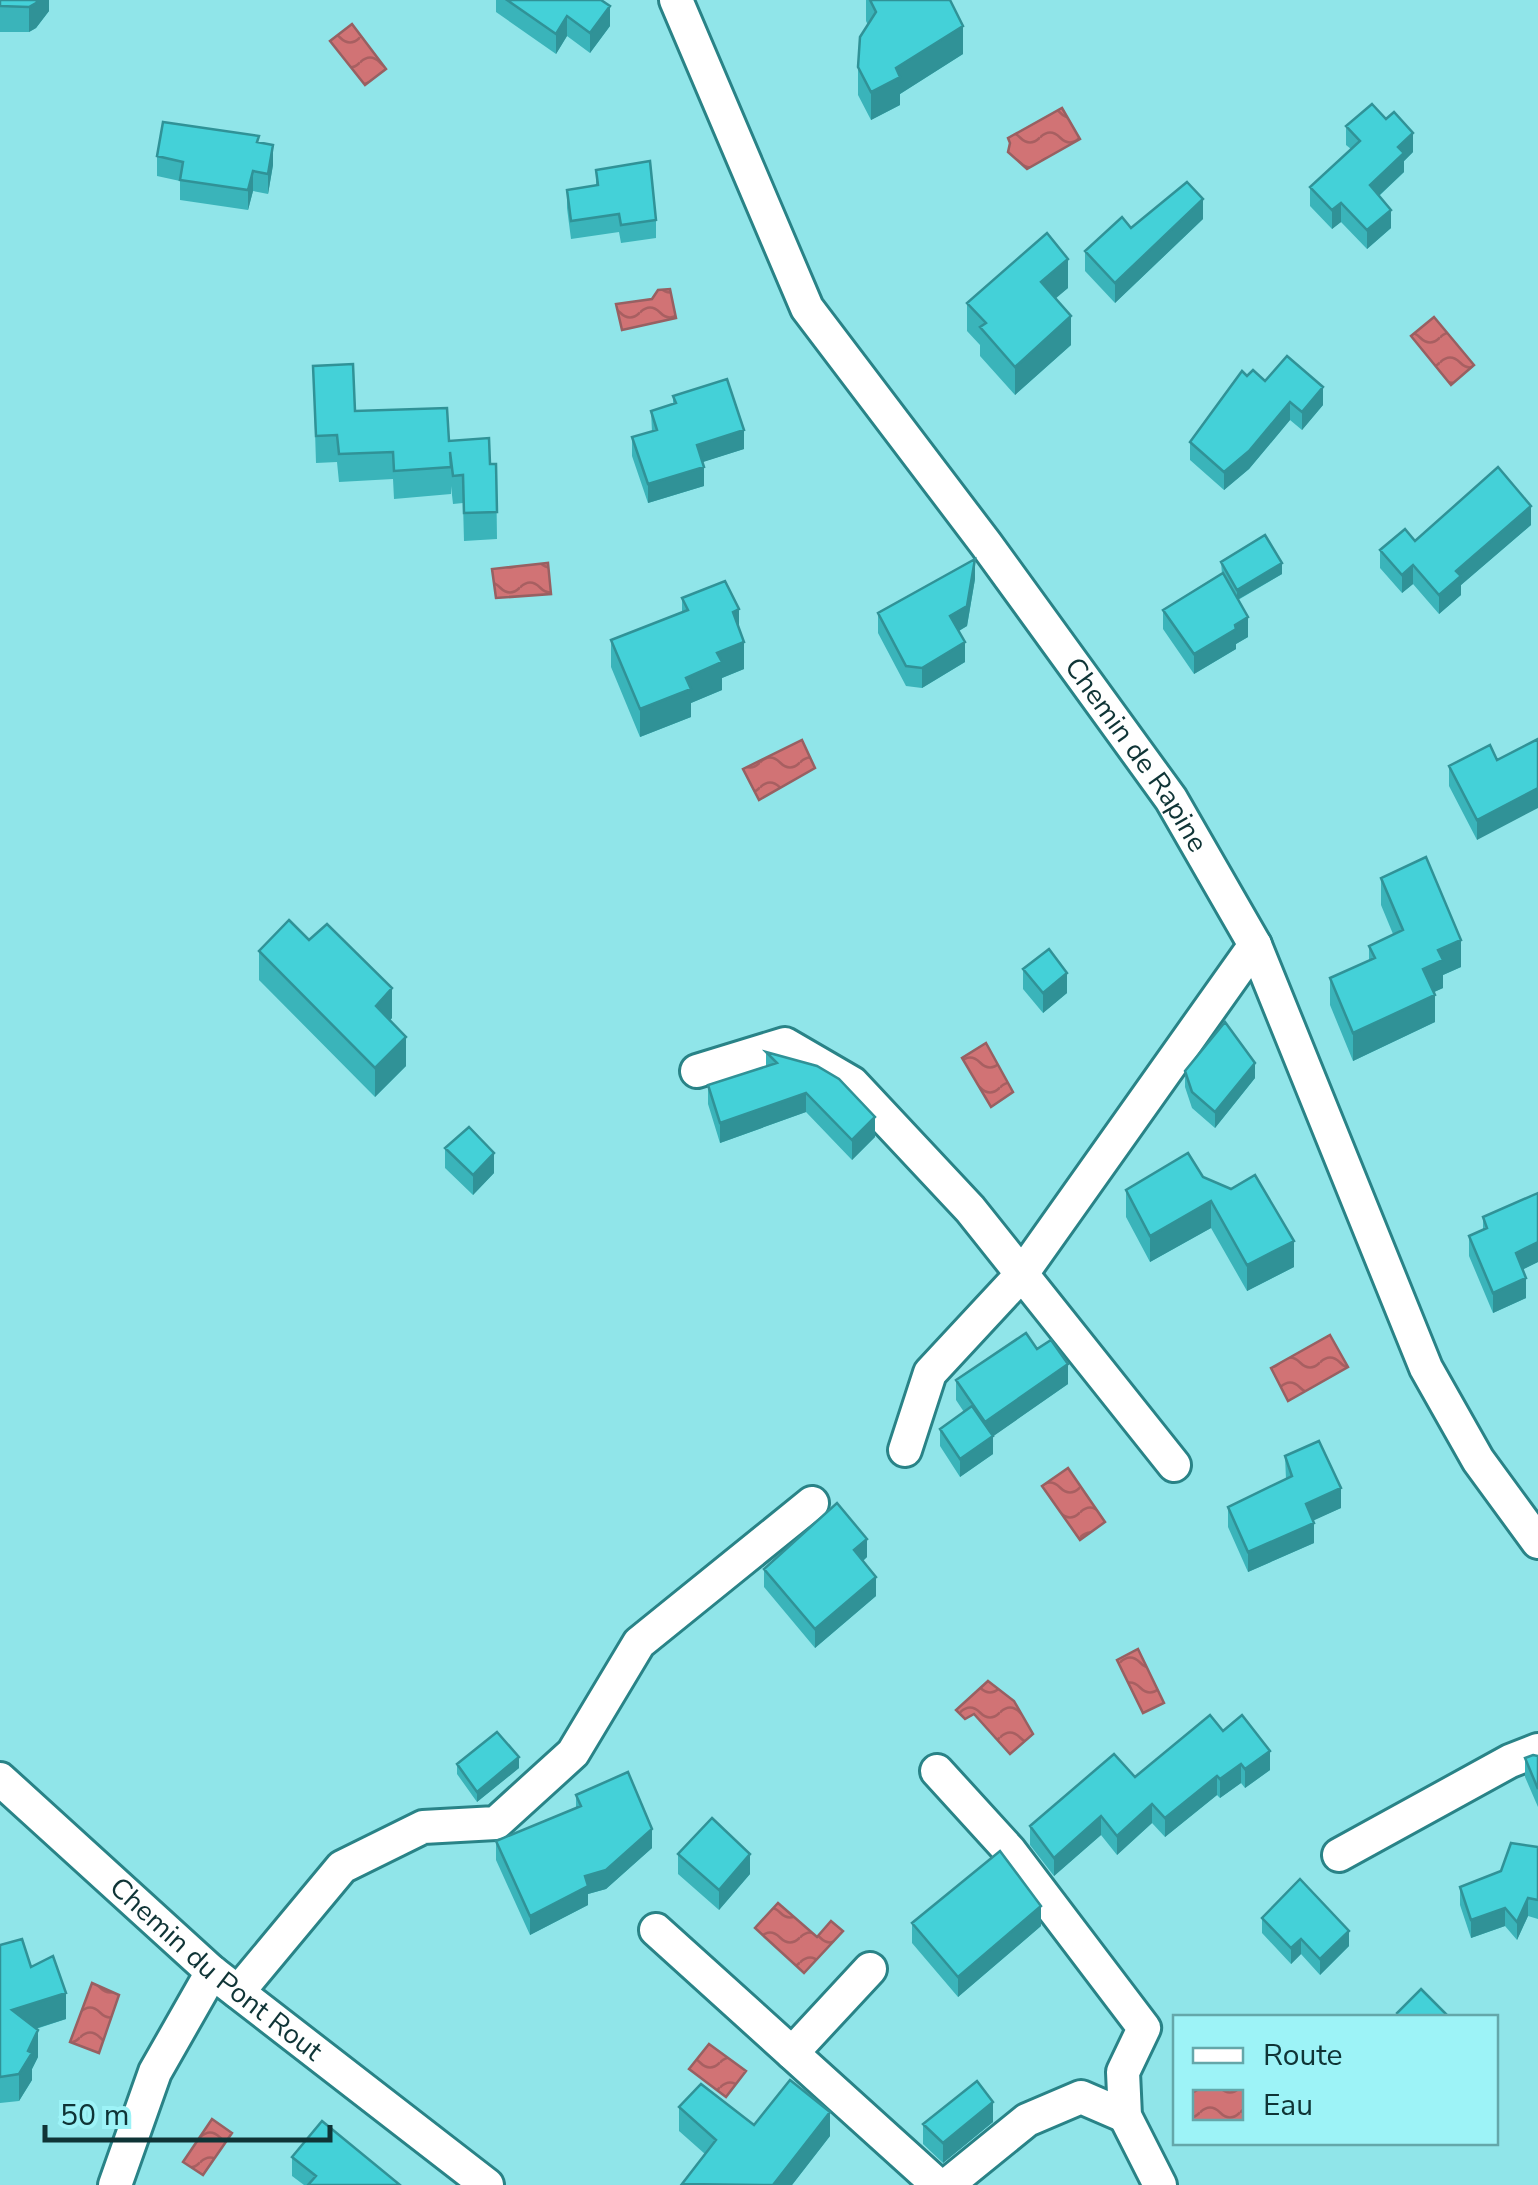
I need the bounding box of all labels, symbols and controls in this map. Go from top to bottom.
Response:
street label: Chemin de Rapine [1056,650,1217,859]
street label: Chemin du Pont Rout [101,1869,331,2070]
legend [1173,2015,1498,2145]
text: Route [1263,2035,1343,2076]
scale bar [45,2080,330,2142]
text: Eau [1263,2085,1313,2126]
text: 50 m [60,2095,129,2136]

